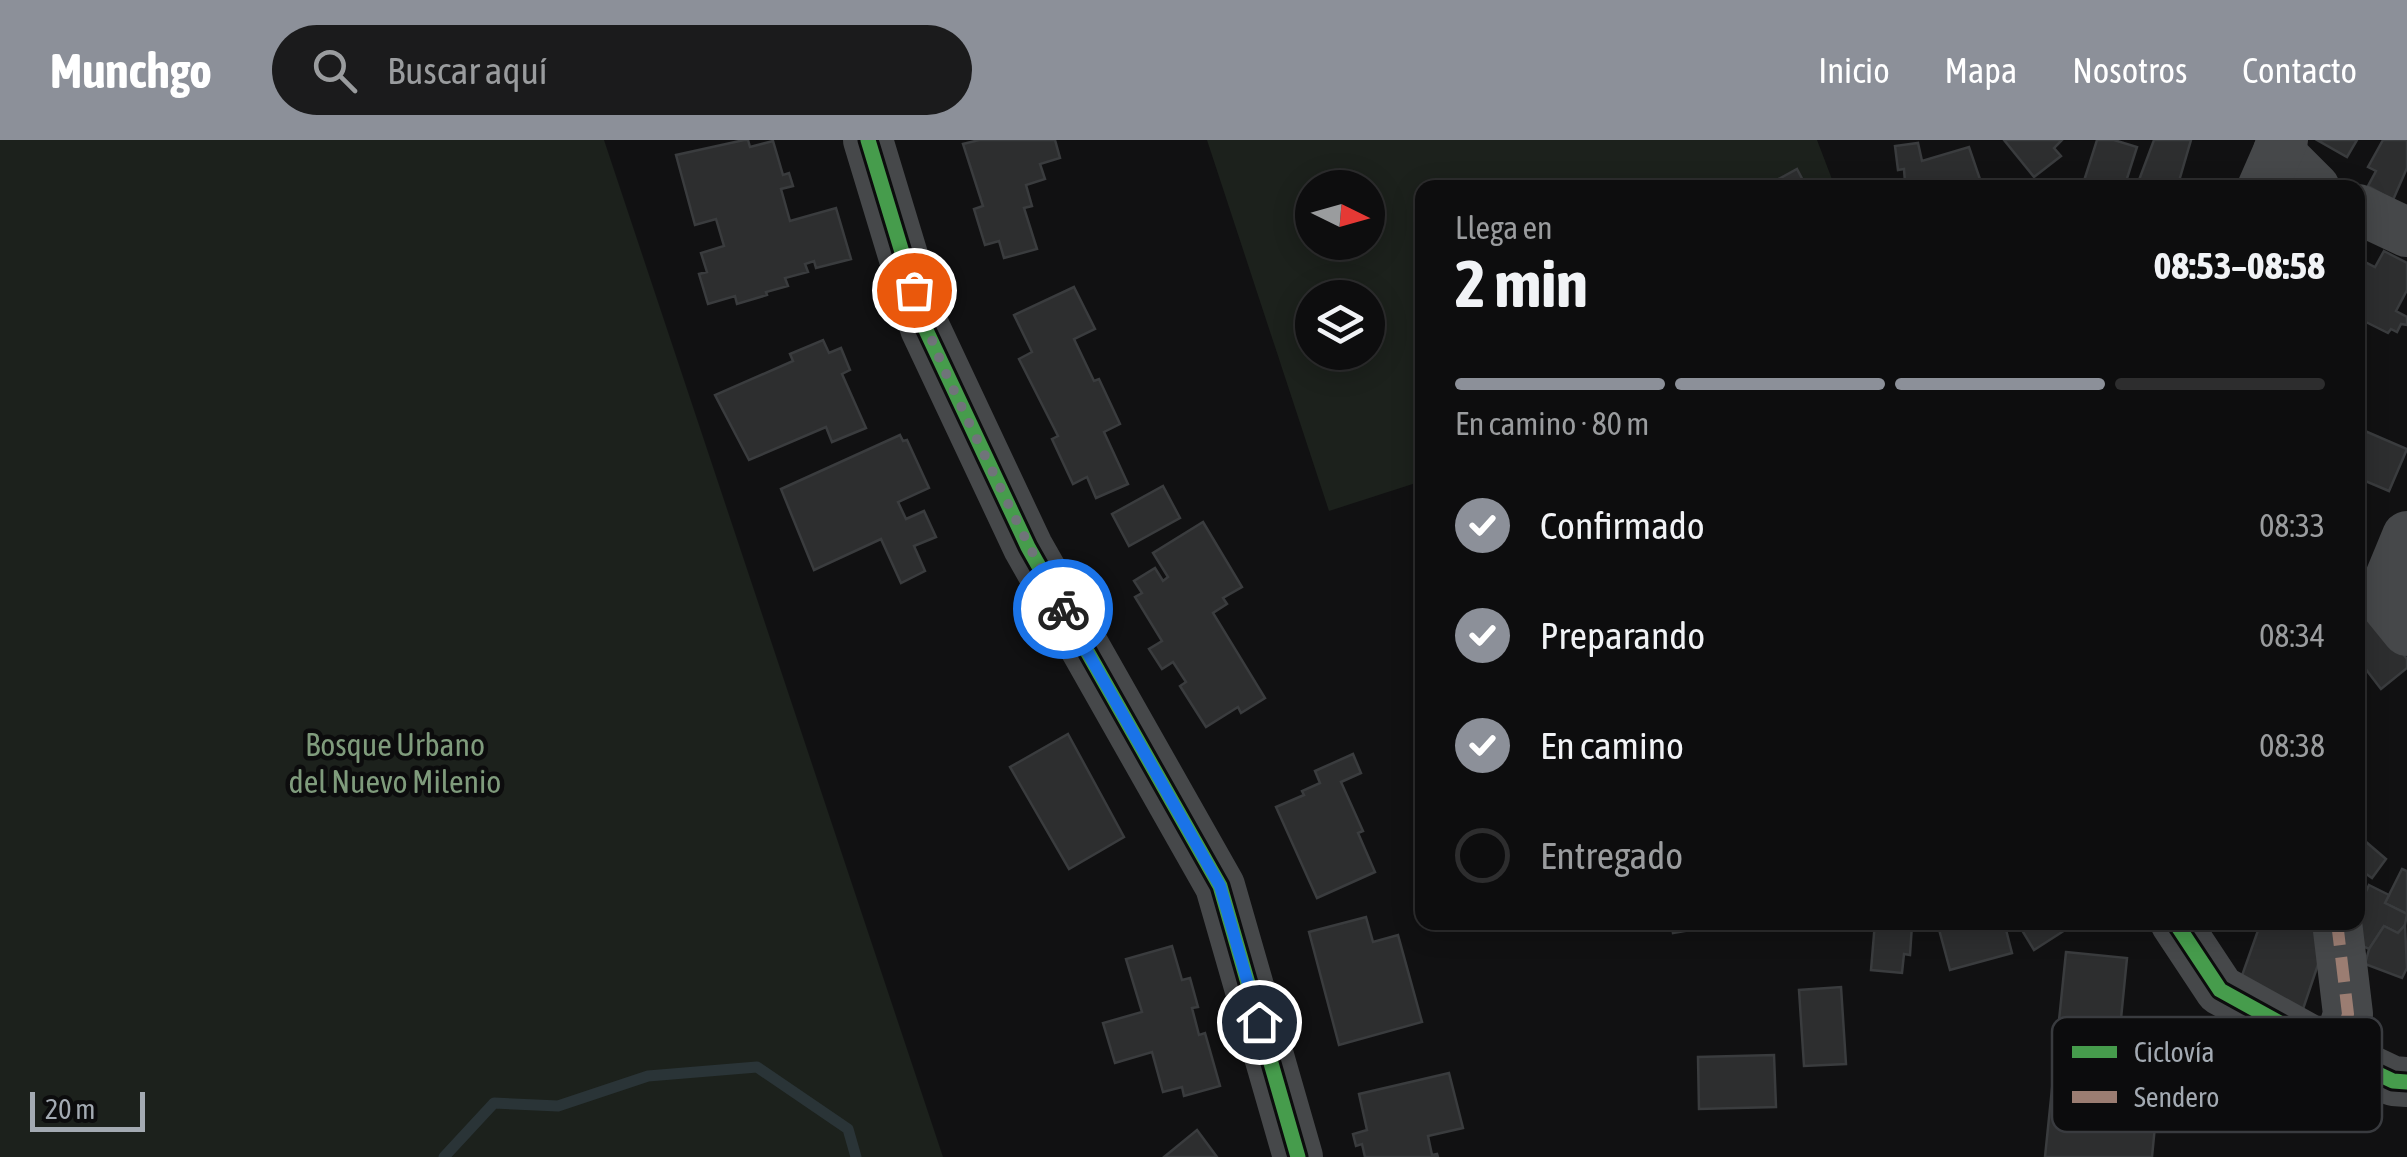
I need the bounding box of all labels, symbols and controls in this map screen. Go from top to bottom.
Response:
search box [272,25,972,115]
text: Munchgo [50,43,212,98]
icon: search [307,43,362,98]
text: Buscar aquí [387,49,548,92]
text: Inicio [1818,50,1890,90]
text: Mapa [1945,50,2017,90]
text: Nosotros [2072,50,2187,90]
text: Contacto [2242,50,2357,90]
north arrow [1295,170,1385,260]
map controls [1295,170,1385,370]
text: Llega en [1455,209,1553,246]
text: 08:53–08:58 [2153,244,2325,287]
text: 2 min [1455,246,1588,321]
pin [872,248,957,333]
icon: bag [887,263,942,318]
button: layers [1295,280,1385,370]
text: En camino · 80 m [1455,405,1649,442]
icon: check [1455,498,1510,553]
text: Confirmado [1540,504,1705,547]
text: 08:33 [2259,507,2325,544]
courier [1013,559,1113,659]
icon: bike [1036,582,1091,637]
icon: check [1455,608,1510,663]
text: Preparando [1540,614,1705,657]
text: 08:34 [2259,617,2325,654]
icon: check [1455,718,1510,773]
text: En camino [1540,724,1684,767]
park label: Bosque Urbano del Nuevo Milenio [289,726,501,800]
text: 08:38 [2259,727,2325,764]
text: Entregado [1540,834,1683,877]
pin [1217,980,1302,1065]
icon: home [1232,995,1287,1050]
legend [2052,1017,2382,1132]
text: Ciclovía [2134,1036,2214,1068]
text: Sendero [2134,1081,2219,1113]
scale bar [30,1087,145,1132]
text: 20 m [45,1093,95,1125]

